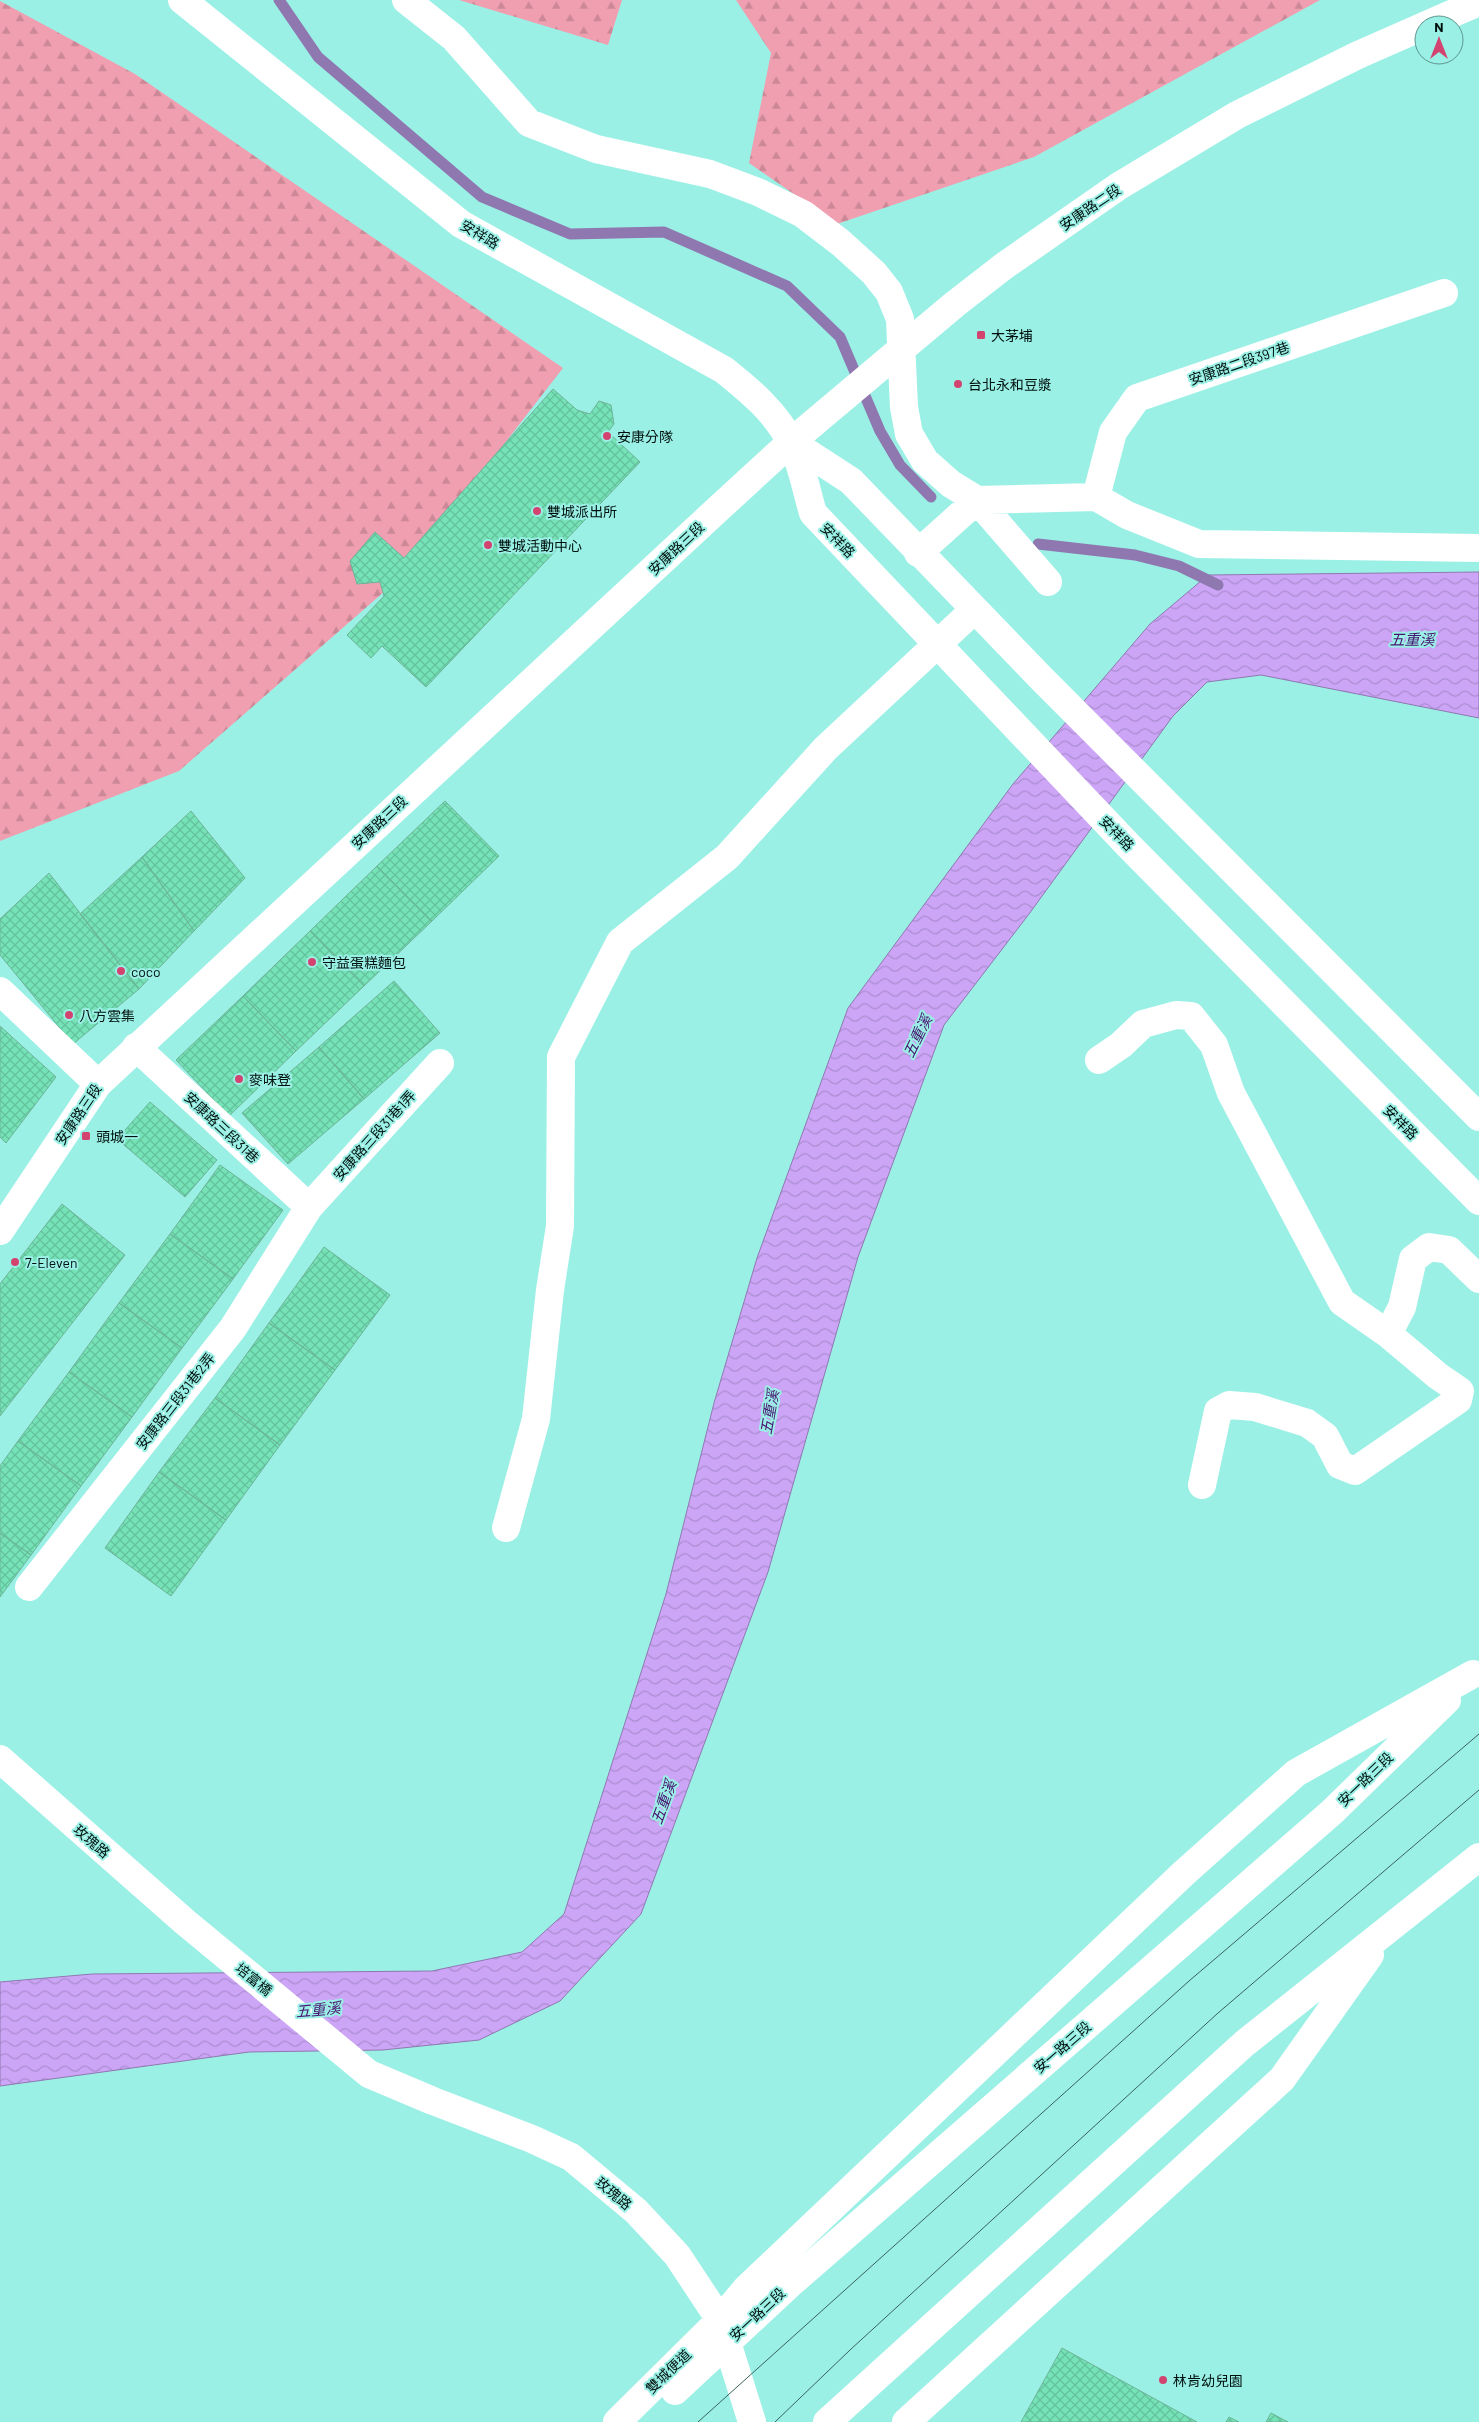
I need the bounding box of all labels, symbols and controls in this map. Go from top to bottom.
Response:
north arrow [1414,15,1464,65]
text: N [1434,18,1444,35]
street label: 安康路二段 [1056,180,1124,234]
street label: 安祥路 [458,216,502,252]
place label: 大茅埔 [991,327,1033,344]
marker: 大茅埔 [975,329,987,341]
street label: 安康路二段397巷 [1187,338,1291,388]
place label: 台北永和豆漿 [968,376,1052,393]
marker: 台北永和豆漿 [952,378,964,390]
place label: 安康分隊 [617,428,673,445]
marker: 安康分隊 [601,430,613,442]
place label: 雙城派出所 [547,503,617,520]
marker: 雙城派出所 [531,505,543,517]
street label: 安康路三段 [645,518,707,578]
street label: 安祥路 [817,519,859,561]
place label: 雙城活動中心 [498,537,582,554]
marker: 雙城活動中心 [482,539,494,551]
water label: 五重溪 [1389,630,1436,648]
street label: 安康路三段 [348,792,410,852]
street label: 安祥路 [1096,812,1138,854]
place label: 守益蛋糕麵包 [322,954,406,971]
marker: 守益蛋糕麵包 [306,956,318,968]
place label: coco [131,963,161,980]
marker: coco [115,965,127,977]
place label: 八方雲集 [79,1007,135,1024]
marker: 八方雲集 [63,1009,75,1021]
water label: 五重溪 [899,1010,936,1060]
place label: 麥味登 [249,1071,291,1088]
marker: 麥味登 [233,1073,245,1085]
street label: 安康路三段 [51,1080,105,1148]
street label: 安康路三段31巷1弄 [329,1087,419,1183]
street label: 安康路三段31巷 [181,1088,263,1166]
street label: 安祥路 [1380,1101,1422,1143]
place label: 頭城一 [96,1128,138,1145]
marker: 頭城一 [80,1130,92,1142]
place label: 7-Eleven [25,1254,78,1271]
marker: 7-Eleven [9,1256,21,1268]
street label: 安康路三段31巷2弄 [132,1349,218,1453]
water label: 五重溪 [756,1386,782,1436]
street label: 安一路三段 [1334,1749,1396,1809]
water label: 五重溪 [647,1776,680,1826]
street label: 玫瑰路 [71,1821,113,1861]
street label: 培富橋 [232,1959,276,1999]
water label: 五重溪 [295,1998,343,2020]
street label: 安一路三段 [1030,2018,1094,2076]
street label: 玫瑰路 [592,2173,636,2213]
street label: 安一路三段 [726,2284,788,2344]
street label: 雙城便道 [642,2345,694,2397]
place label: 林肯幼兒園 [1173,2372,1243,2389]
marker: 林肯幼兒園 [1157,2374,1169,2386]

